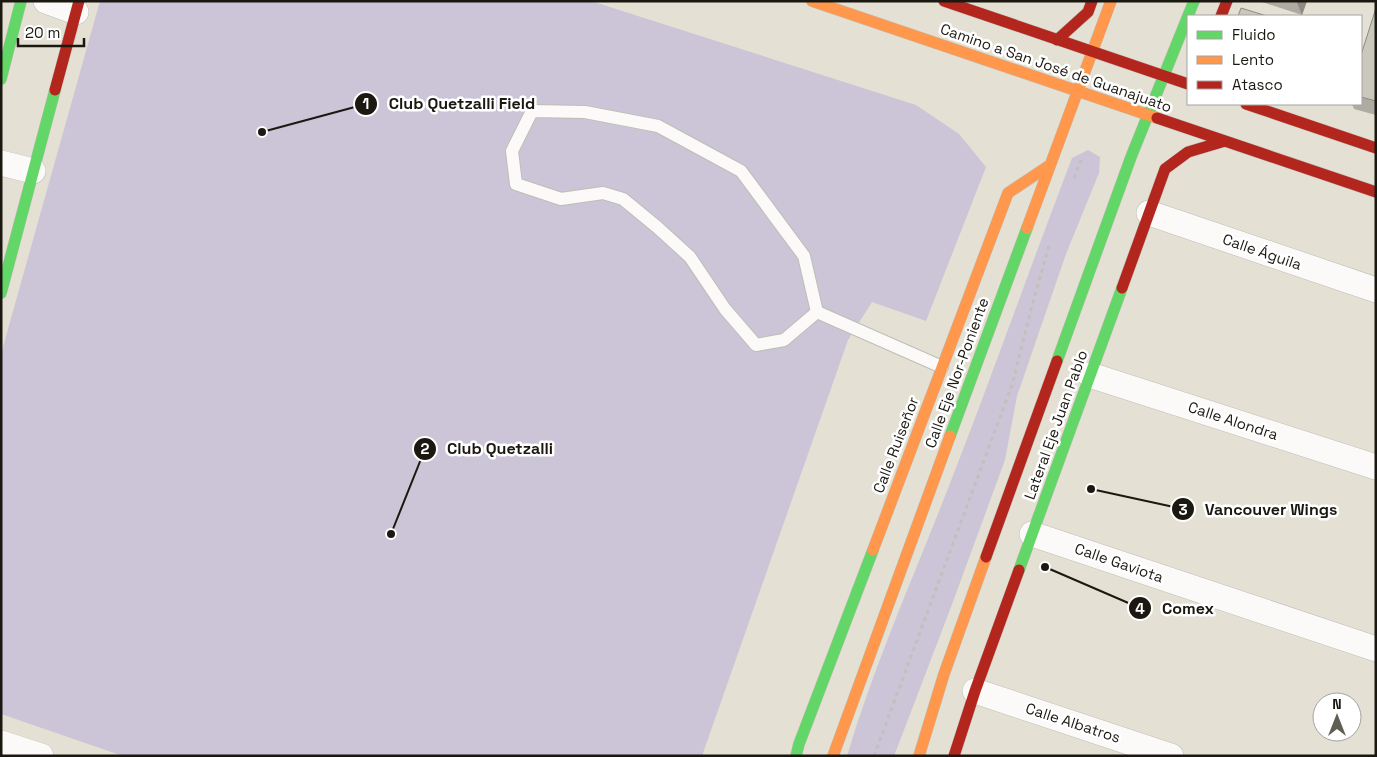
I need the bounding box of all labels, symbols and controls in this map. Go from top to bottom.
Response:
scale bar [18,15,84,47]
legend [1187,15,1362,105]
street label: Camino a San José de Guanajuato [938,19,1174,116]
text: 20 m [25,23,60,42]
text: Fluido [1232,25,1276,44]
text: Lento [1232,50,1274,69]
text: Atasco [1232,75,1283,94]
callout: Club Quetzalli Field [354,88,545,119]
text: Club Quetzalli Field [389,93,535,114]
text: 1 [363,94,369,113]
street label: Calle Águila [1220,229,1305,274]
street label: Calle Eje Nor-Poniente [920,295,993,451]
street label: Lateral Eje Juan Pablo [1020,347,1091,502]
street label: Calle Ruiseñor [868,394,923,496]
street label: Calle Alondra [1186,397,1281,444]
callout: Club Quetzalli [412,433,563,464]
text: Club Quetzalli [447,438,553,459]
text: 2 [421,439,430,458]
callout: Vancouver Wings [1170,494,1348,525]
text: Vancouver Wings [1205,499,1337,520]
text: 3 [1178,500,1188,519]
street label: Calle Gaviota [1072,538,1166,587]
callout: Comex [1127,593,1224,624]
text: Comex [1162,598,1215,619]
text: 4 [1135,599,1145,618]
north arrow [1312,692,1362,742]
text: N [1332,695,1342,713]
street label: Calle Albatros [1023,698,1123,747]

